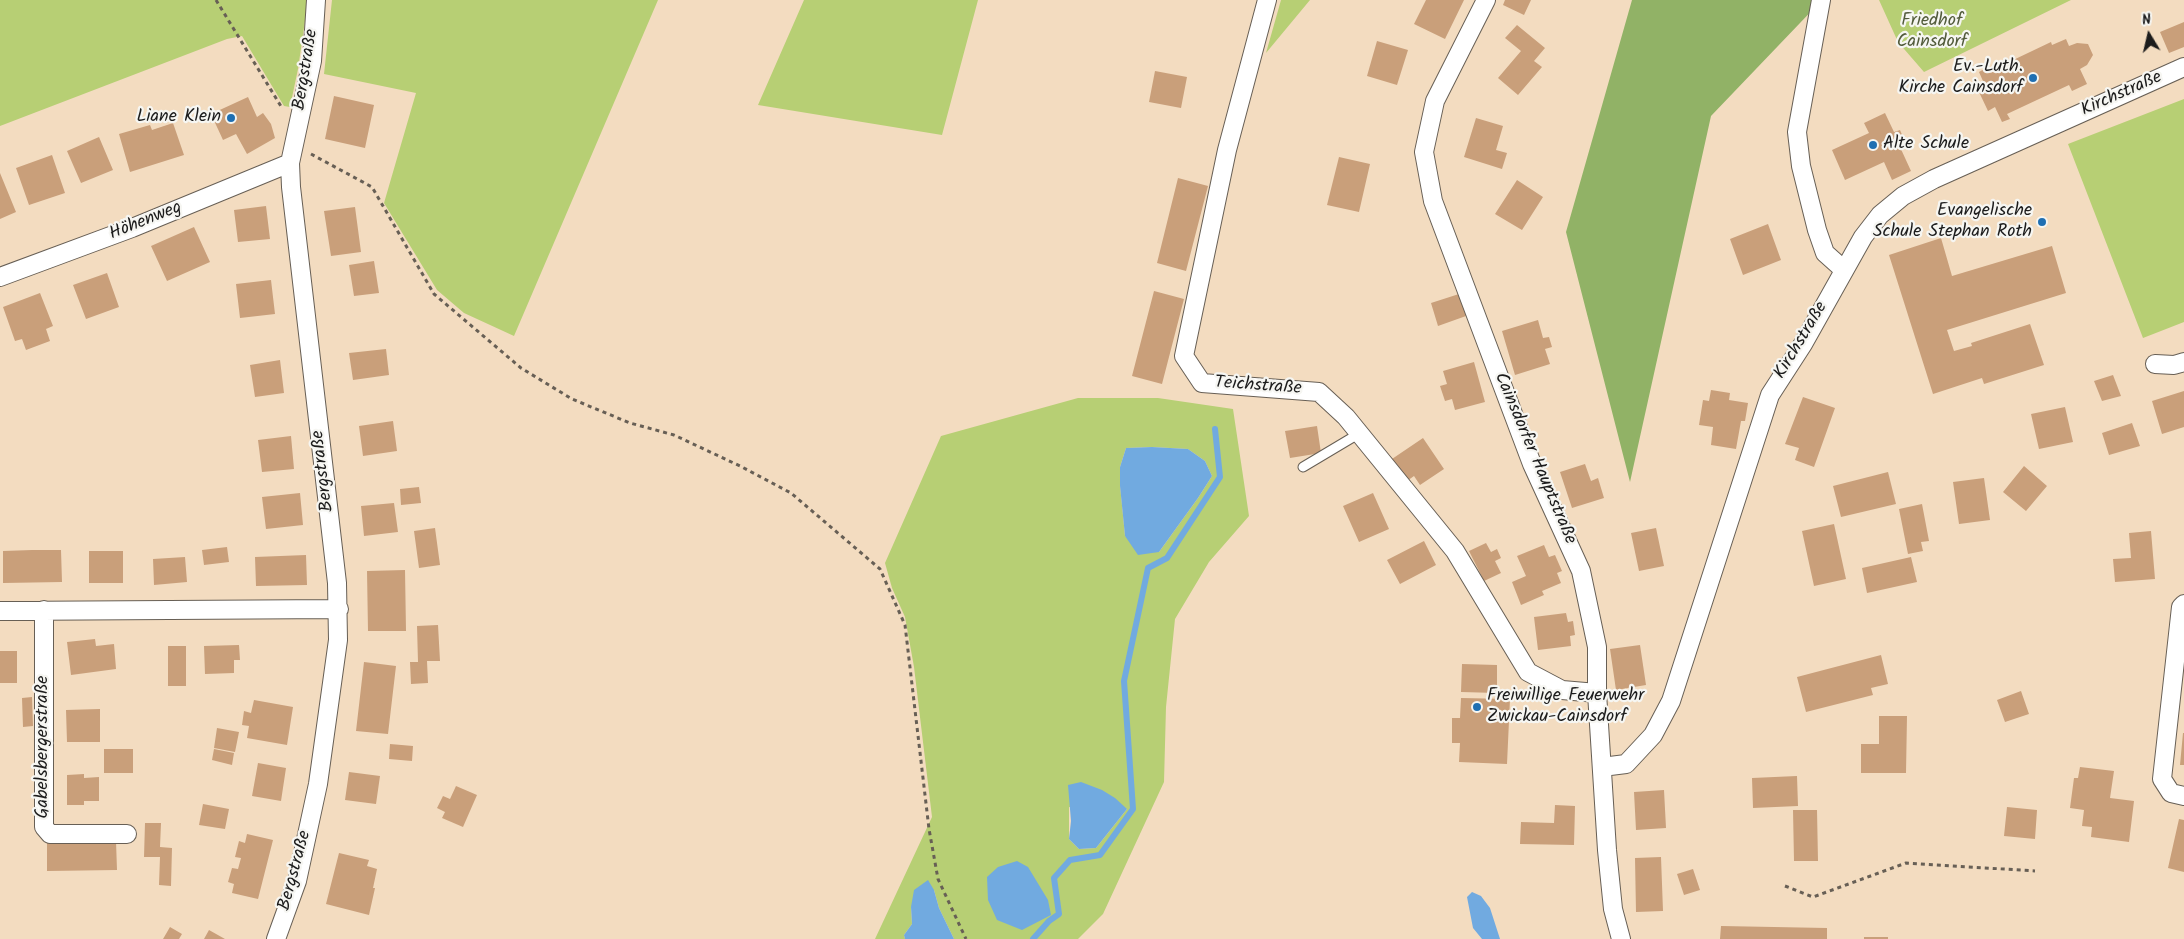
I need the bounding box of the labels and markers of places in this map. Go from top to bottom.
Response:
place label: Ev.-Luth. Kirche Cainsdorf [1899,57,2023,100]
marker: Ev.-Luth. Kirche Cainsdorf [2027,72,2039,84]
place label: Liane Klein [137,107,221,129]
marker: Liane Klein [225,112,237,124]
place label: Alte Schule [1883,134,1969,156]
marker: Alte Schule [1867,139,1879,151]
place label: Evangelische Schule Stephan Roth [1873,201,2032,243]
marker: Evangelische Schule Stephan Roth [2036,216,2048,228]
place label: Freiwillige Feuerwehr Zwickau-Cainsdorf [1487,686,1644,729]
marker: Freiwillige Feuerwehr Zwickau-Cainsdorf [1471,701,1483,713]

